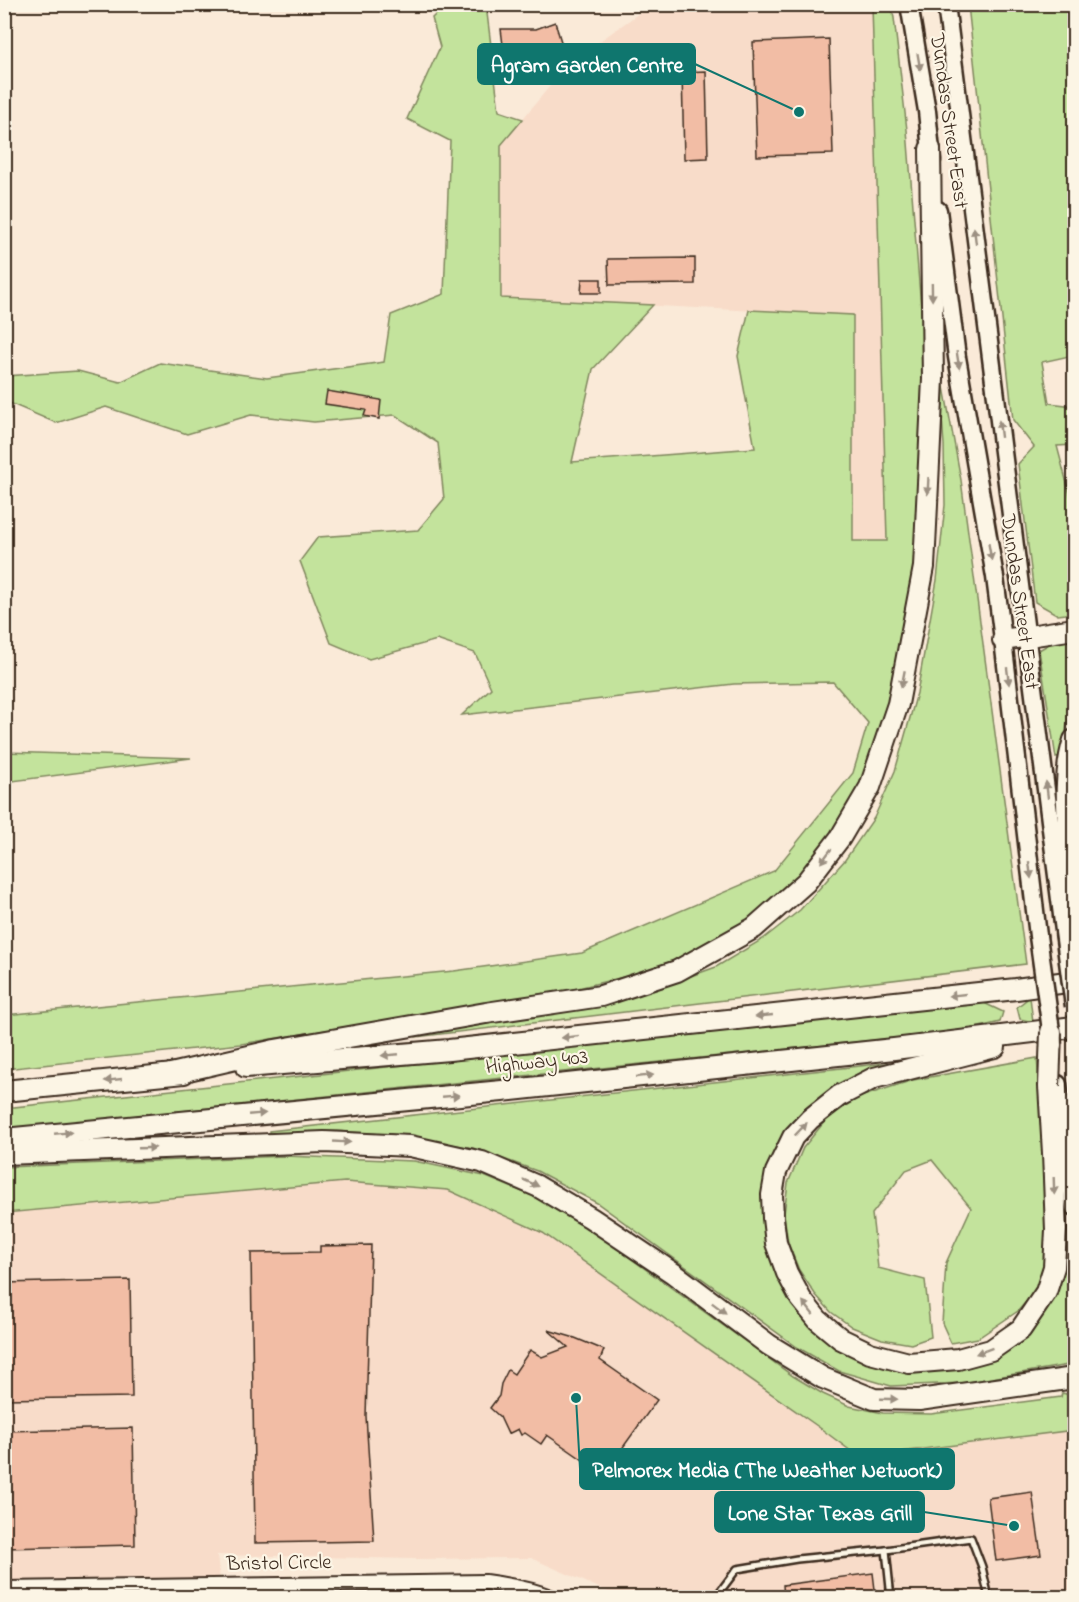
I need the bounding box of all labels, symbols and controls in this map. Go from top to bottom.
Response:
street label: Dundas Street East [921,30,975,211]
callout: Agram Garden Centre [478,44,695,84]
text: Agram Garden Centre [491,51,684,84]
one-way arrow [915,53,924,72]
one-way arrow [971,226,980,245]
one-way arrow [927,282,937,301]
one-way arrow [953,350,962,369]
one-way arrow [995,420,1005,439]
one-way arrow [923,477,932,496]
street label: Dundas Street East [992,511,1046,692]
one-way arrow [986,542,995,561]
one-way arrow [1003,667,1012,686]
one-way arrow [898,670,907,689]
one-way arrow [1042,781,1052,800]
one-way arrow [820,848,832,864]
one-way arrow [1025,860,1035,879]
one-way arrow [948,991,967,1000]
one-way arrow [754,1011,773,1021]
one-way arrow [560,1032,579,1042]
street label: Highway 403 [484,1043,590,1085]
one-way arrow [381,1050,400,1060]
one-way arrow [635,1071,654,1080]
one-way arrow [104,1075,123,1085]
one-way arrow [441,1091,460,1101]
one-way arrow [247,1109,266,1119]
one-way arrow [794,1121,808,1136]
one-way arrow [53,1128,72,1138]
one-way arrow [332,1138,351,1147]
one-way arrow [137,1144,156,1153]
one-way arrow [1050,1176,1059,1195]
one-way arrow [522,1178,540,1188]
one-way arrow [801,1300,814,1316]
one-way arrow [711,1302,727,1314]
one-way arrow [975,1346,993,1356]
one-way arrow [880,1395,899,1404]
callout: Pelmorex Media (The Weather Network) [580,1449,954,1489]
text: Pelmorex Media (The Weather Network) [592,1456,942,1488]
callout: Lone Star Texas Grill [715,1492,924,1532]
text: Lone Star Texas Grill [728,1499,912,1531]
street label: Bristol Circle [225,1548,332,1580]

